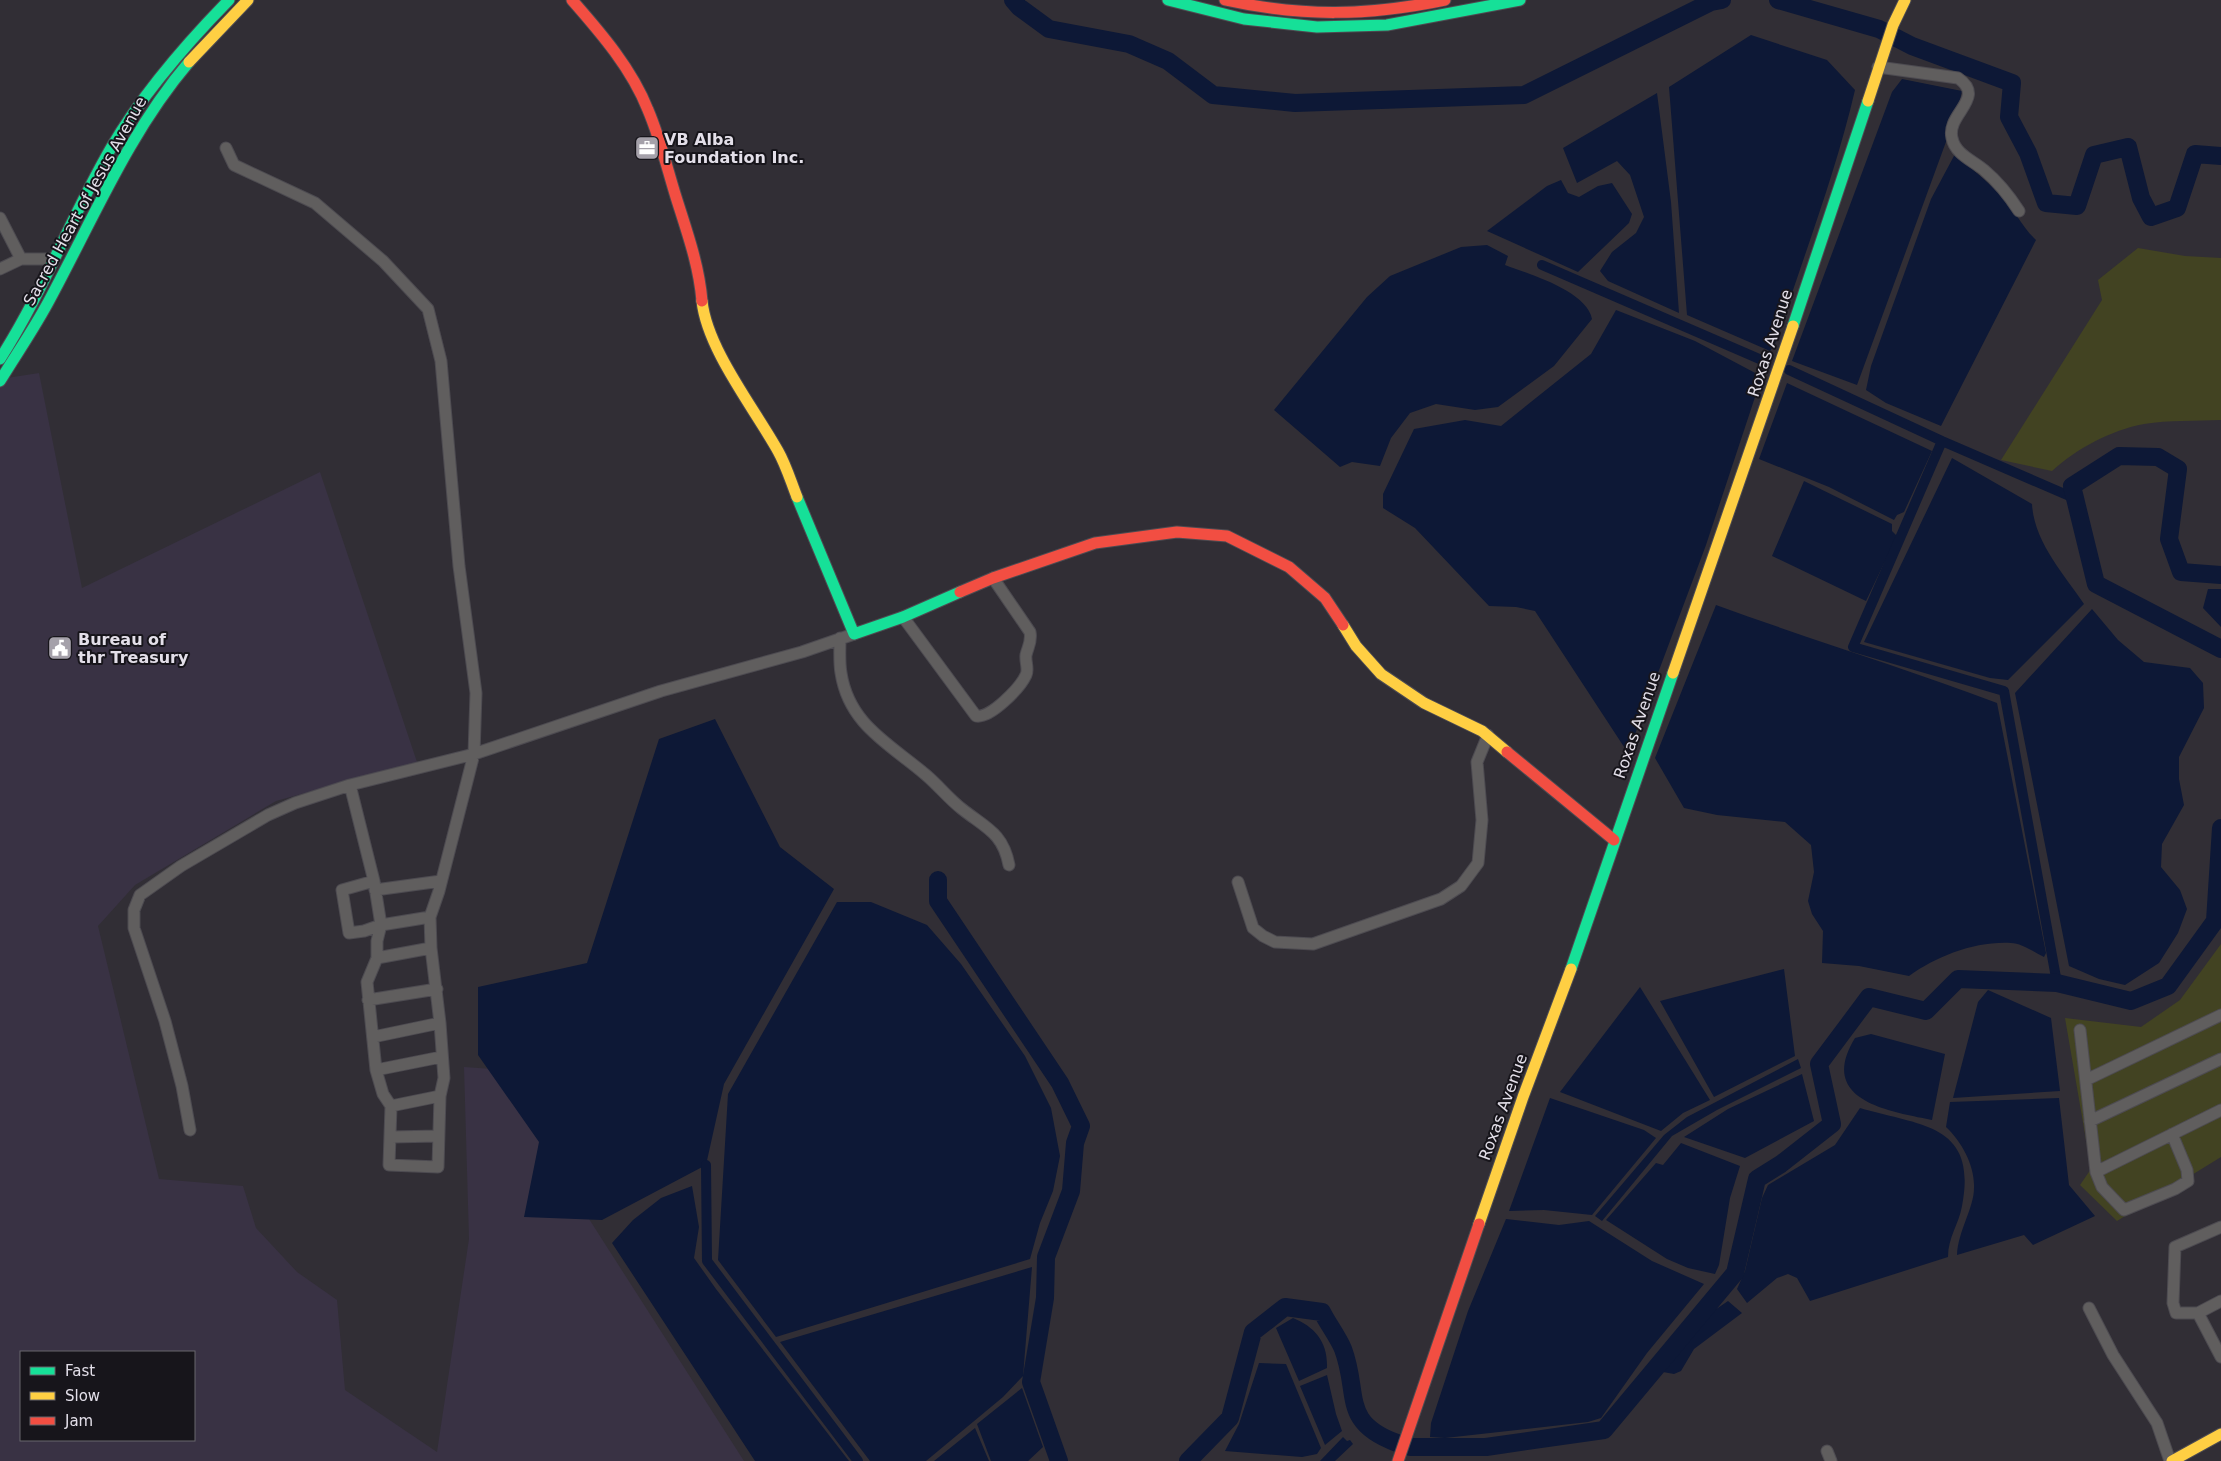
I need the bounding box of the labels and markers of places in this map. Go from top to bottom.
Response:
place label: VB Alba Foundation Inc. [664,130,804,167]
office icon: VB Alba Foundation Inc. [634,135,660,161]
place label: Bureau of thr Treasury [78,630,189,667]
public building icon: Bureau of thr Treasury [47,635,73,661]

